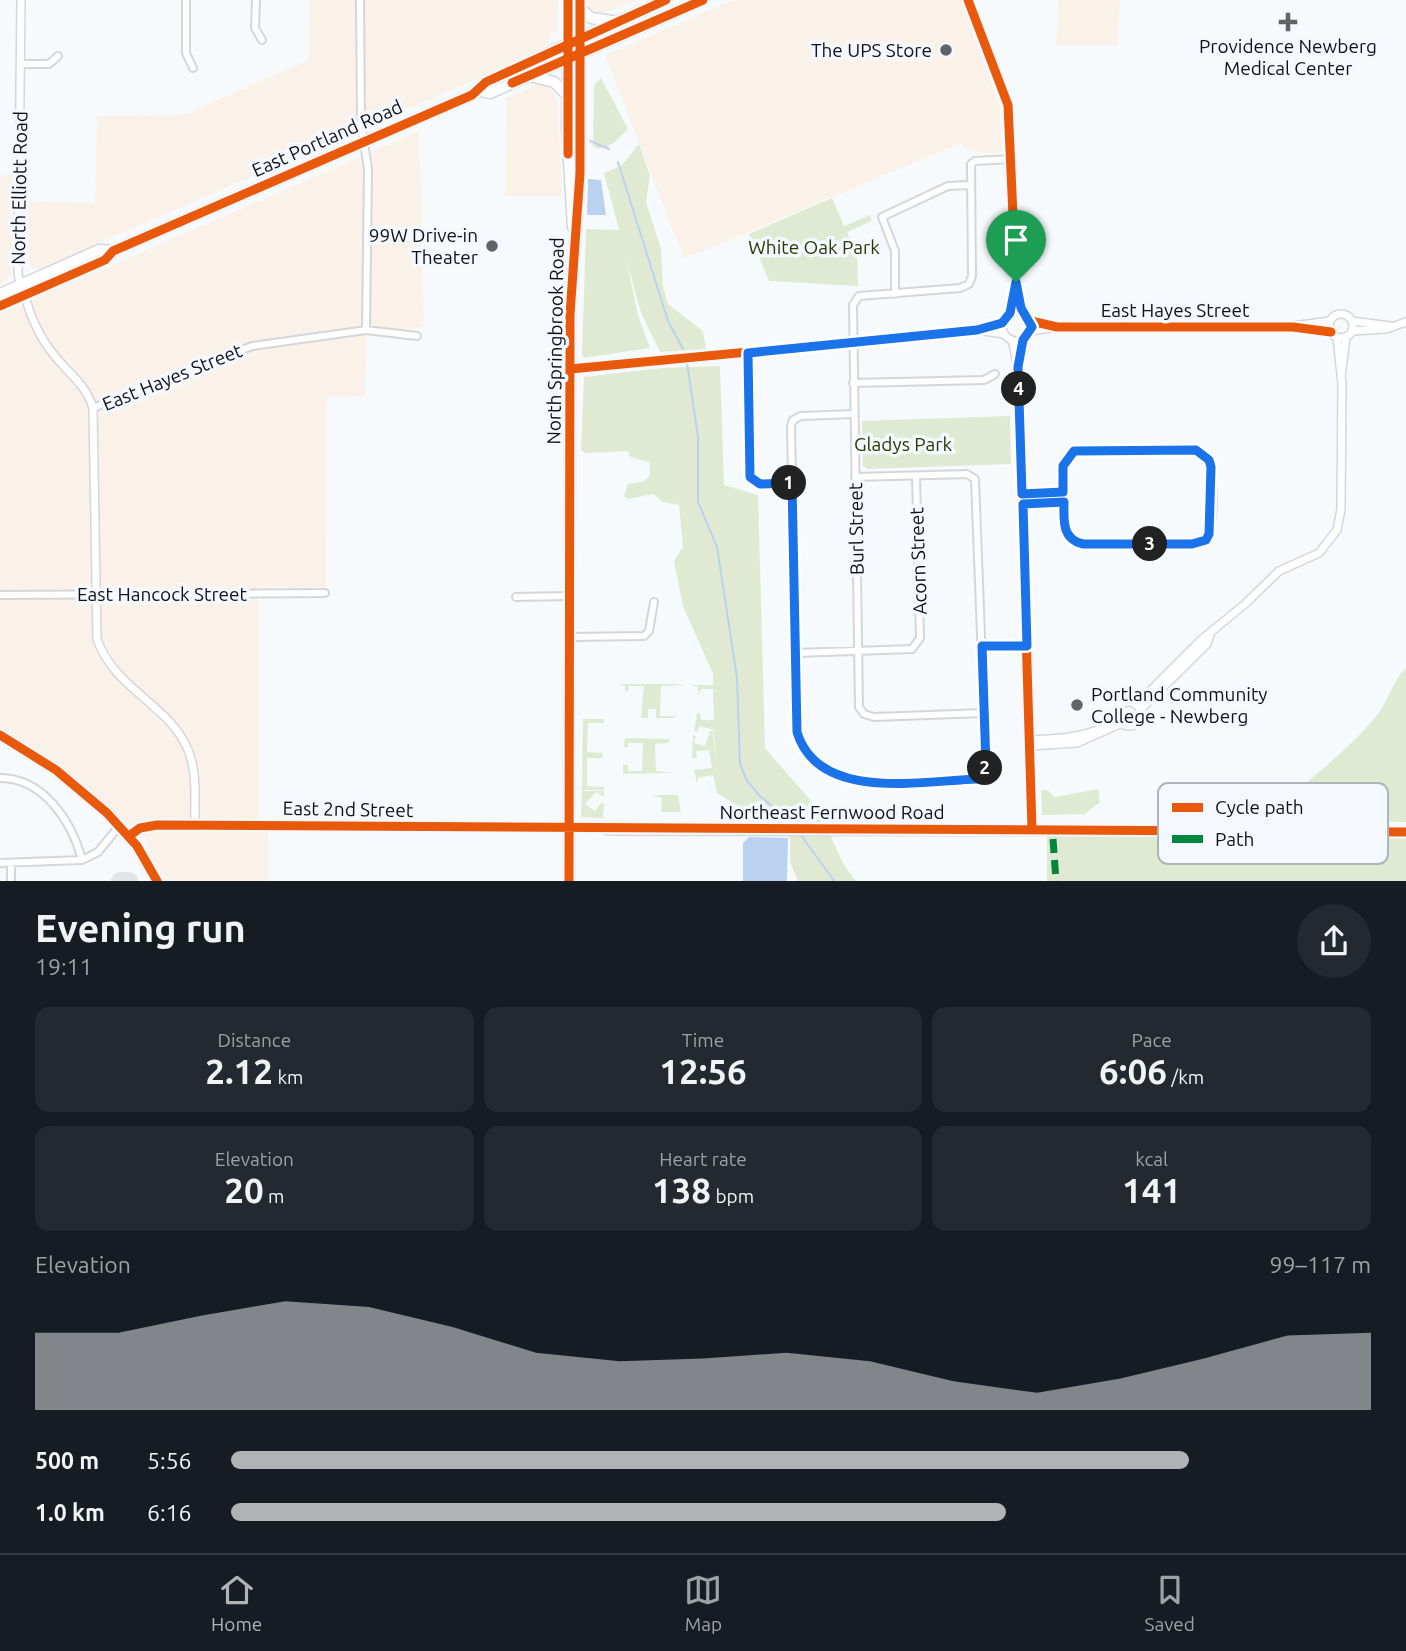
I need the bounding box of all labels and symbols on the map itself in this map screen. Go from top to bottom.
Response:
marker: Providence Newberg Medical Center [1278,12,1298,32]
place label: Providence Newberg Medical Center [1199,35,1377,79]
place label: The UPS Store [811,39,932,61]
marker: The UPS Store [938,42,954,58]
street label: East Portland Road [248,95,406,181]
street label: North Elliott Road [7,111,31,265]
pin [986,210,1046,282]
place label: 99W Drive-in Theater [369,224,478,268]
park label: White Oak Park [748,236,880,258]
street label: North Springbrook Road [542,237,568,445]
marker: 99W Drive-in Theater [484,238,500,254]
street label: East Hayes Street [1101,299,1250,321]
street label: East Hayes Street [99,339,246,415]
pin: 4 [1002,372,1036,406]
park label: Gladys Park [854,433,952,455]
pin: 1 [772,466,806,500]
street label: Burl Street [844,482,868,575]
street label: Acorn Street [905,506,931,615]
pin: 3 [1132,526,1168,562]
street label: East Hancock Street [77,583,248,605]
place label: Portland Community College - Newberg [1091,683,1268,727]
marker: Portland Community College - Newberg [1069,697,1085,713]
pin: 2 [968,750,1002,786]
legend [1158,783,1388,864]
text: Cycle path [1215,796,1304,818]
street label: East 2nd Street [283,797,414,821]
street label: Northeast Fernwood Road [719,801,945,823]
text: Path [1215,828,1254,850]

